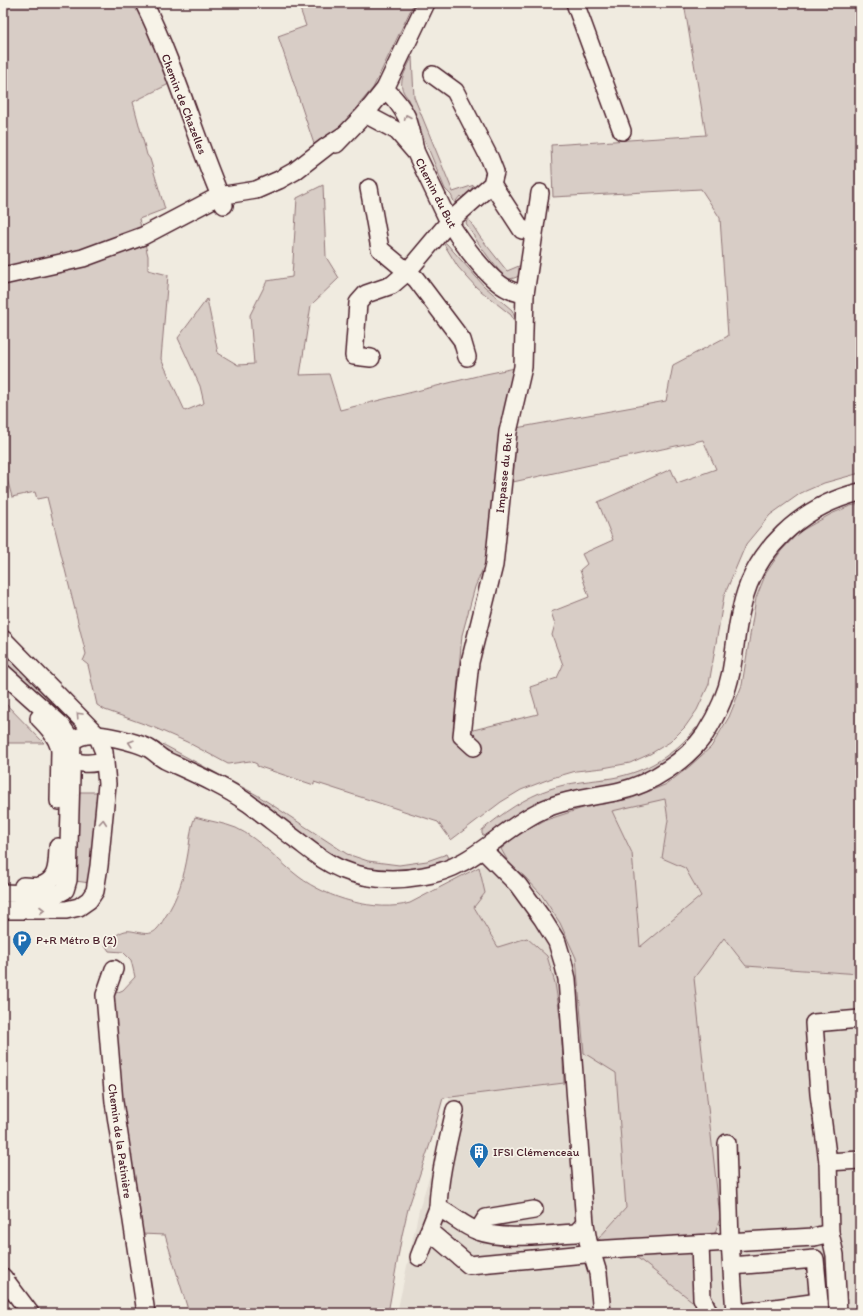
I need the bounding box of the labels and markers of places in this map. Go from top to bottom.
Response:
parking icon: P+R Métro B (2) [11,929,33,957]
place label: P+R Métro B (2) [36,933,117,947]
building icon: IFSI Clémenceau [468,1141,490,1169]
place label: IFSI Clémenceau [493,1145,580,1159]

